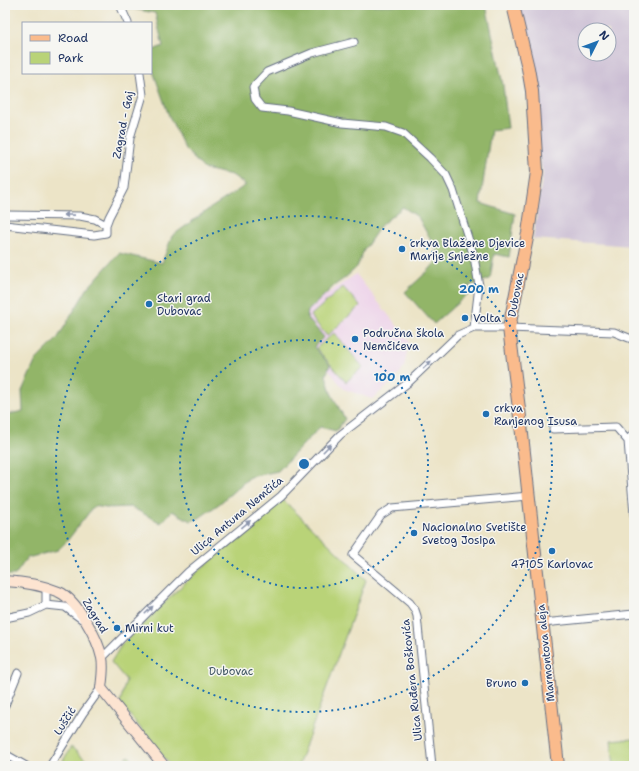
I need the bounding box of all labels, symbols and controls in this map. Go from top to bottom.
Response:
legend [22,22,152,74]
north arrow [577,22,617,62]
text: N [596,27,613,44]
text: Road [58,30,89,46]
text: Park [58,50,84,66]
street label: Zagrad - Gaj [109,90,137,160]
one-way arrow [63,212,75,219]
place label: crkva Blažene Djevice Marije Snježne [410,236,525,264]
marker: crkva Blažene Djevice Marije Snježne [397,244,407,254]
street label: Dubovac [504,271,528,318]
text: 200 m [459,281,499,297]
place label: Stari grad Dubovac [157,291,211,319]
marker: Stari grad Dubovac [144,299,154,309]
place label: Volta [473,311,501,326]
marker: Volta [460,313,470,323]
place label: Područna škola Nemčićeva [363,326,444,354]
marker: Područna škola Nemčićeva [350,334,360,344]
one-way arrow [422,360,432,370]
text: 100 m [374,369,411,385]
place label: crkva Ranjenog Isusa [494,401,577,429]
marker: crkva Ranjenog Isusa [481,409,491,419]
one-way arrow [322,443,332,453]
centre of rings [297,457,311,471]
street label: Ulica Antuna Nemčića [188,473,287,559]
one-way arrow [241,520,252,528]
place label: Nacionalno Svetište Svetog Josipa [422,520,527,548]
marker: Nacionalno Svetište Svetog Josipa [409,528,419,538]
marker: 47105 Karlovac [547,546,557,556]
place label: 47105 Karlovac [511,557,594,572]
street label: Zagrad [79,596,111,636]
street label: Marmontova aleja [533,603,559,702]
one-way arrow [144,605,154,615]
street label: Ulica Ruđera Boškovića [398,618,426,742]
place label: Mirni kut [125,621,174,636]
marker: Mirni kut [112,623,122,633]
park label: Dubovac [209,664,254,679]
place label: Bruno [486,676,517,691]
marker: Bruno [520,678,530,688]
street label: Luščić [50,704,80,738]

